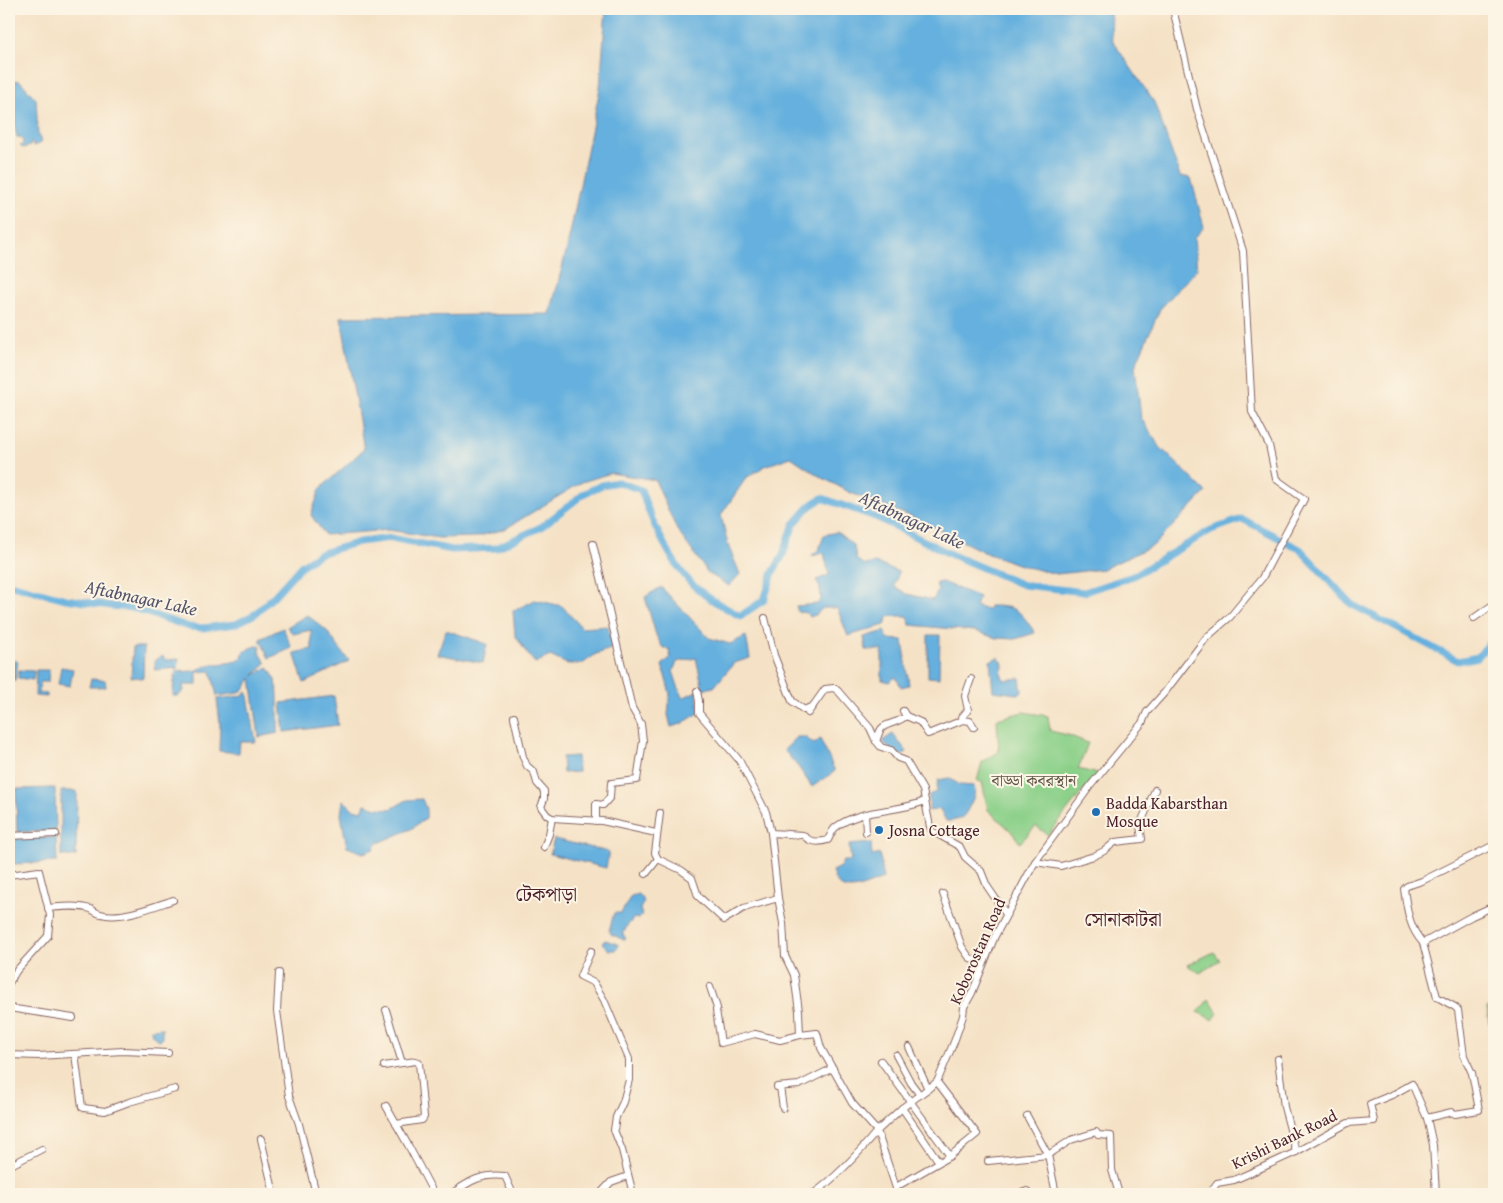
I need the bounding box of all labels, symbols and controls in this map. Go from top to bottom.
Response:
water label: Aftabnagar Lake [854,483,970,556]
water label: Aftabnagar Lake [82,572,200,623]
park label: বাড্ডা কবরস্থান [991,768,1077,792]
place label: Badda Kabarsthan Mosque [1106,791,1228,833]
marker: Badda Kabarsthan Mosque [1090,806,1102,818]
place label: Josna Cottage [887,818,980,842]
marker: Josna Cottage [873,824,885,836]
district label: টেকপাড়া [515,880,577,908]
street label: Koborostan Road [943,894,1011,1008]
district label: সোনাকাটরা [1084,905,1162,933]
street label: Krishi Bank Road [1227,1103,1341,1175]

